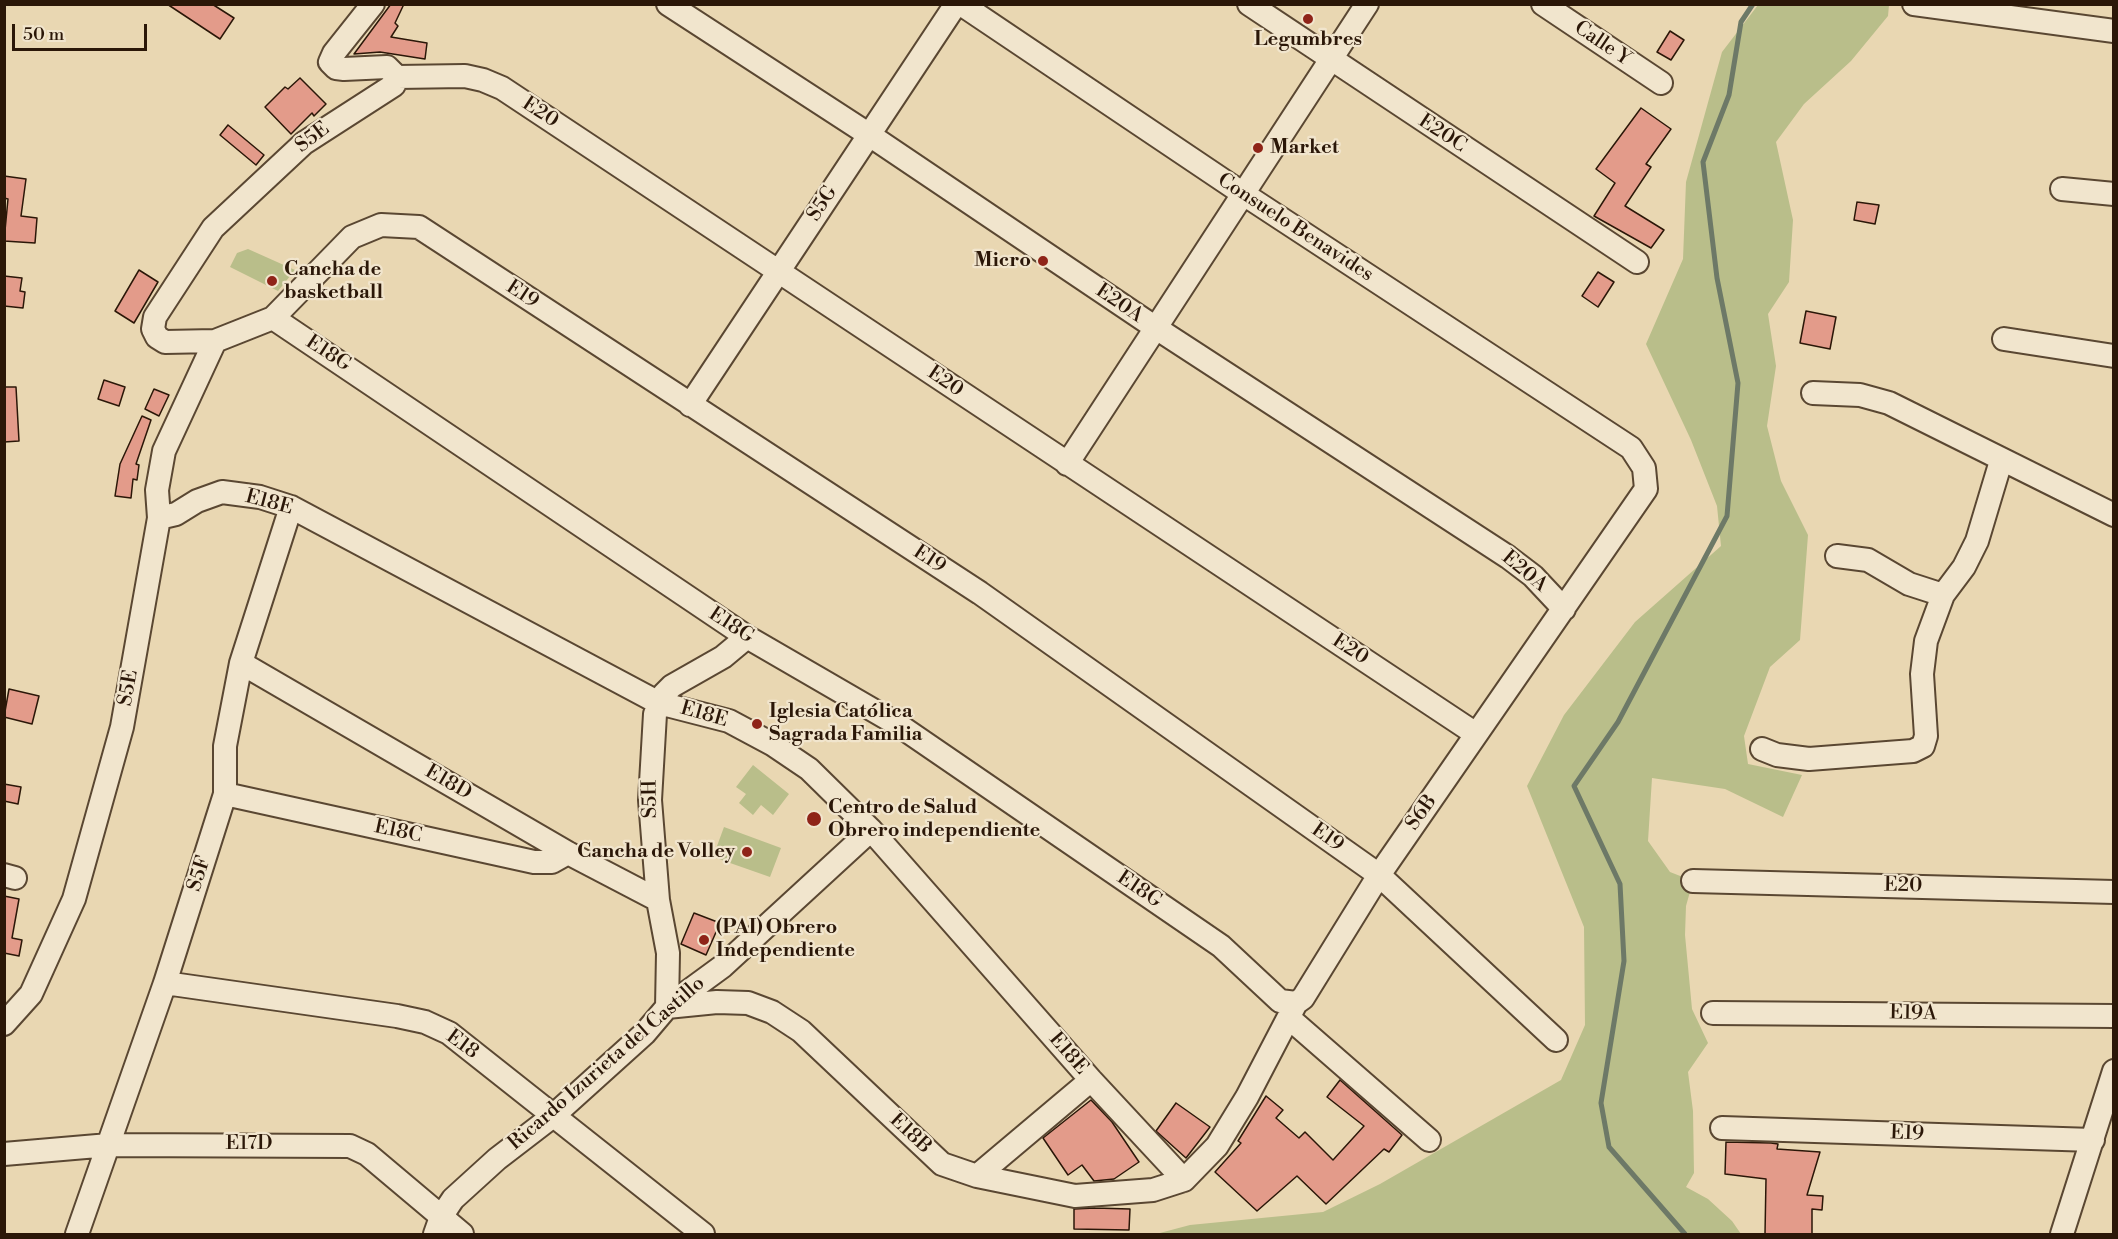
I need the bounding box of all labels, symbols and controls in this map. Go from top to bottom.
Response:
scale bar [15,12,150,50]
marker: Legumbres [1301,12,1315,26]
street label: Calle Y [1569,16,1635,72]
text: 50 m [23,23,64,46]
place label: Legumbres [1254,28,1362,52]
street label: E20 [517,92,563,134]
street label: E20C [1414,110,1470,158]
street label: S5E [291,117,335,159]
place label: Market [1270,136,1339,160]
marker: Market [1251,141,1265,155]
street label: Consuelo Benavides [1212,169,1378,287]
street label: S5G [803,182,843,226]
place label: Micro [974,249,1031,273]
marker: Micro [1036,254,1050,268]
place label: Cancha de basketball [284,258,383,305]
marker: Cancha de basketball [265,274,279,288]
street label: E19 [501,276,543,314]
street label: E20A [1091,279,1147,329]
street label: E18G [301,331,355,377]
street label: E20 [922,361,968,403]
street label: E18E [243,485,295,521]
street label: E19 [908,541,950,579]
street label: E20A [1496,546,1552,598]
street label: E18G [704,603,758,649]
street label: E20 [1327,629,1373,671]
street label: S5E [114,668,144,708]
street label: E18E [678,697,730,733]
place label: Iglesia Católica Sagrada Familia [769,700,922,747]
marker: Iglesia Católica Sagrada Familia [750,717,764,731]
street label: E18D [420,760,476,806]
street label: S5H [639,780,663,818]
street label: S6B [1401,791,1443,835]
place label: Centro de Salud Obrero independiente [828,796,1040,843]
marker: Centro de Salud Obrero independiente [805,810,823,828]
street label: E18C [372,815,424,849]
street label: E19 [1306,818,1348,858]
place label: Cancha de Volley [577,840,735,864]
marker: Cancha de Volley [740,845,754,859]
street label: S5F [183,853,217,895]
street label: E18G [1112,866,1166,914]
street label: E20 [1884,874,1922,898]
place label: (PAI) Obrero Independiente [716,916,855,963]
marker: (PAI) Obrero Independiente [697,933,711,947]
street label: Ricardo Izurieta del Castillo [504,972,710,1156]
street label: E19A [1889,1002,1937,1026]
street label: E18 [441,1025,483,1065]
street label: E18E [1043,1028,1093,1080]
street label: E18B [884,1109,936,1159]
street label: E19 [1890,1121,1924,1147]
street label: E17D [225,1132,273,1156]

